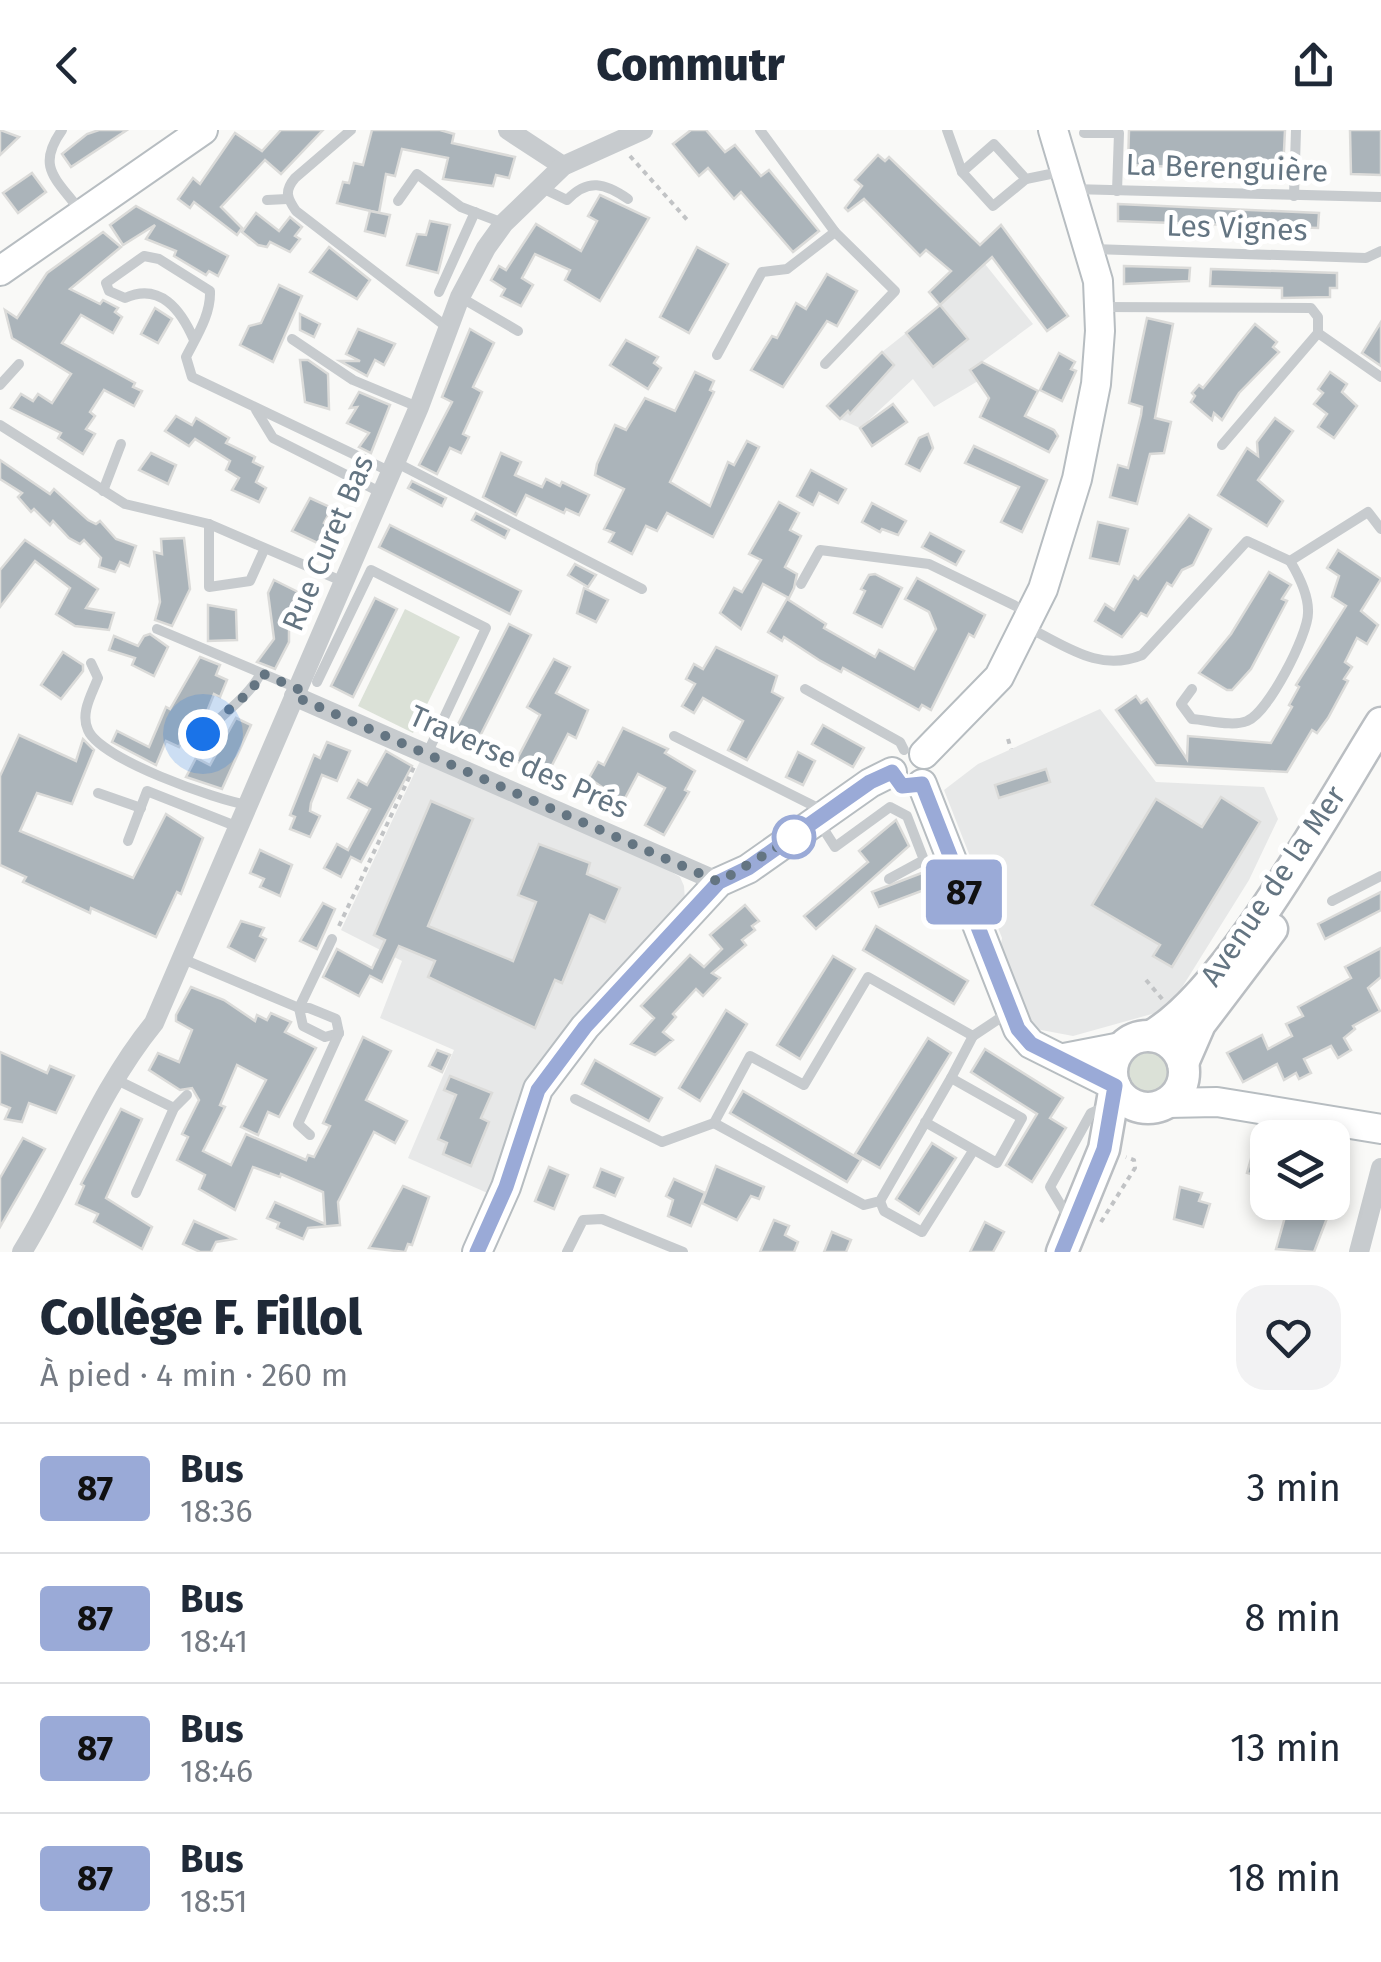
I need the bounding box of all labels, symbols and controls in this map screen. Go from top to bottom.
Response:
icon: back [40,38,95,93]
text: Commutr [596,38,785,92]
icon: share [1286,38,1341,93]
street label: La Berenguière [1125,146,1329,190]
street label: Les Vignes [1166,208,1308,248]
street label: Rue Curet Bas [275,450,381,636]
street label: Traverse des Prés [404,698,634,826]
your location [178,709,228,759]
street label: Avenue de la Mer [1193,779,1354,993]
unlabelled marker [773,816,815,858]
line badge: 87 [919,860,1009,924]
text: 87 [946,871,982,913]
map controls [1250,1120,1350,1220]
button: layers [1250,1120,1350,1220]
button: heart [1236,1285,1341,1390]
text: Collège F. Fillol [40,1289,362,1347]
text: À pied · 4 min · 260 m [40,1356,348,1394]
text: Bus [180,1446,244,1492]
text: 3 min [1246,1465,1341,1511]
text: 87 [77,1467,113,1509]
text: 18:36 [180,1492,252,1530]
text: Bus [180,1576,244,1622]
text: 8 min [1244,1595,1341,1641]
text: 87 [77,1597,113,1639]
text: 18:41 [180,1622,248,1660]
text: Bus [180,1706,244,1752]
text: 13 min [1230,1725,1341,1771]
text: 87 [77,1727,113,1769]
text: 18:46 [180,1752,253,1790]
text: Bus [180,1836,244,1882]
text: 18 min [1228,1855,1341,1901]
text: 87 [77,1857,113,1899]
text: 18:51 [180,1882,248,1920]

